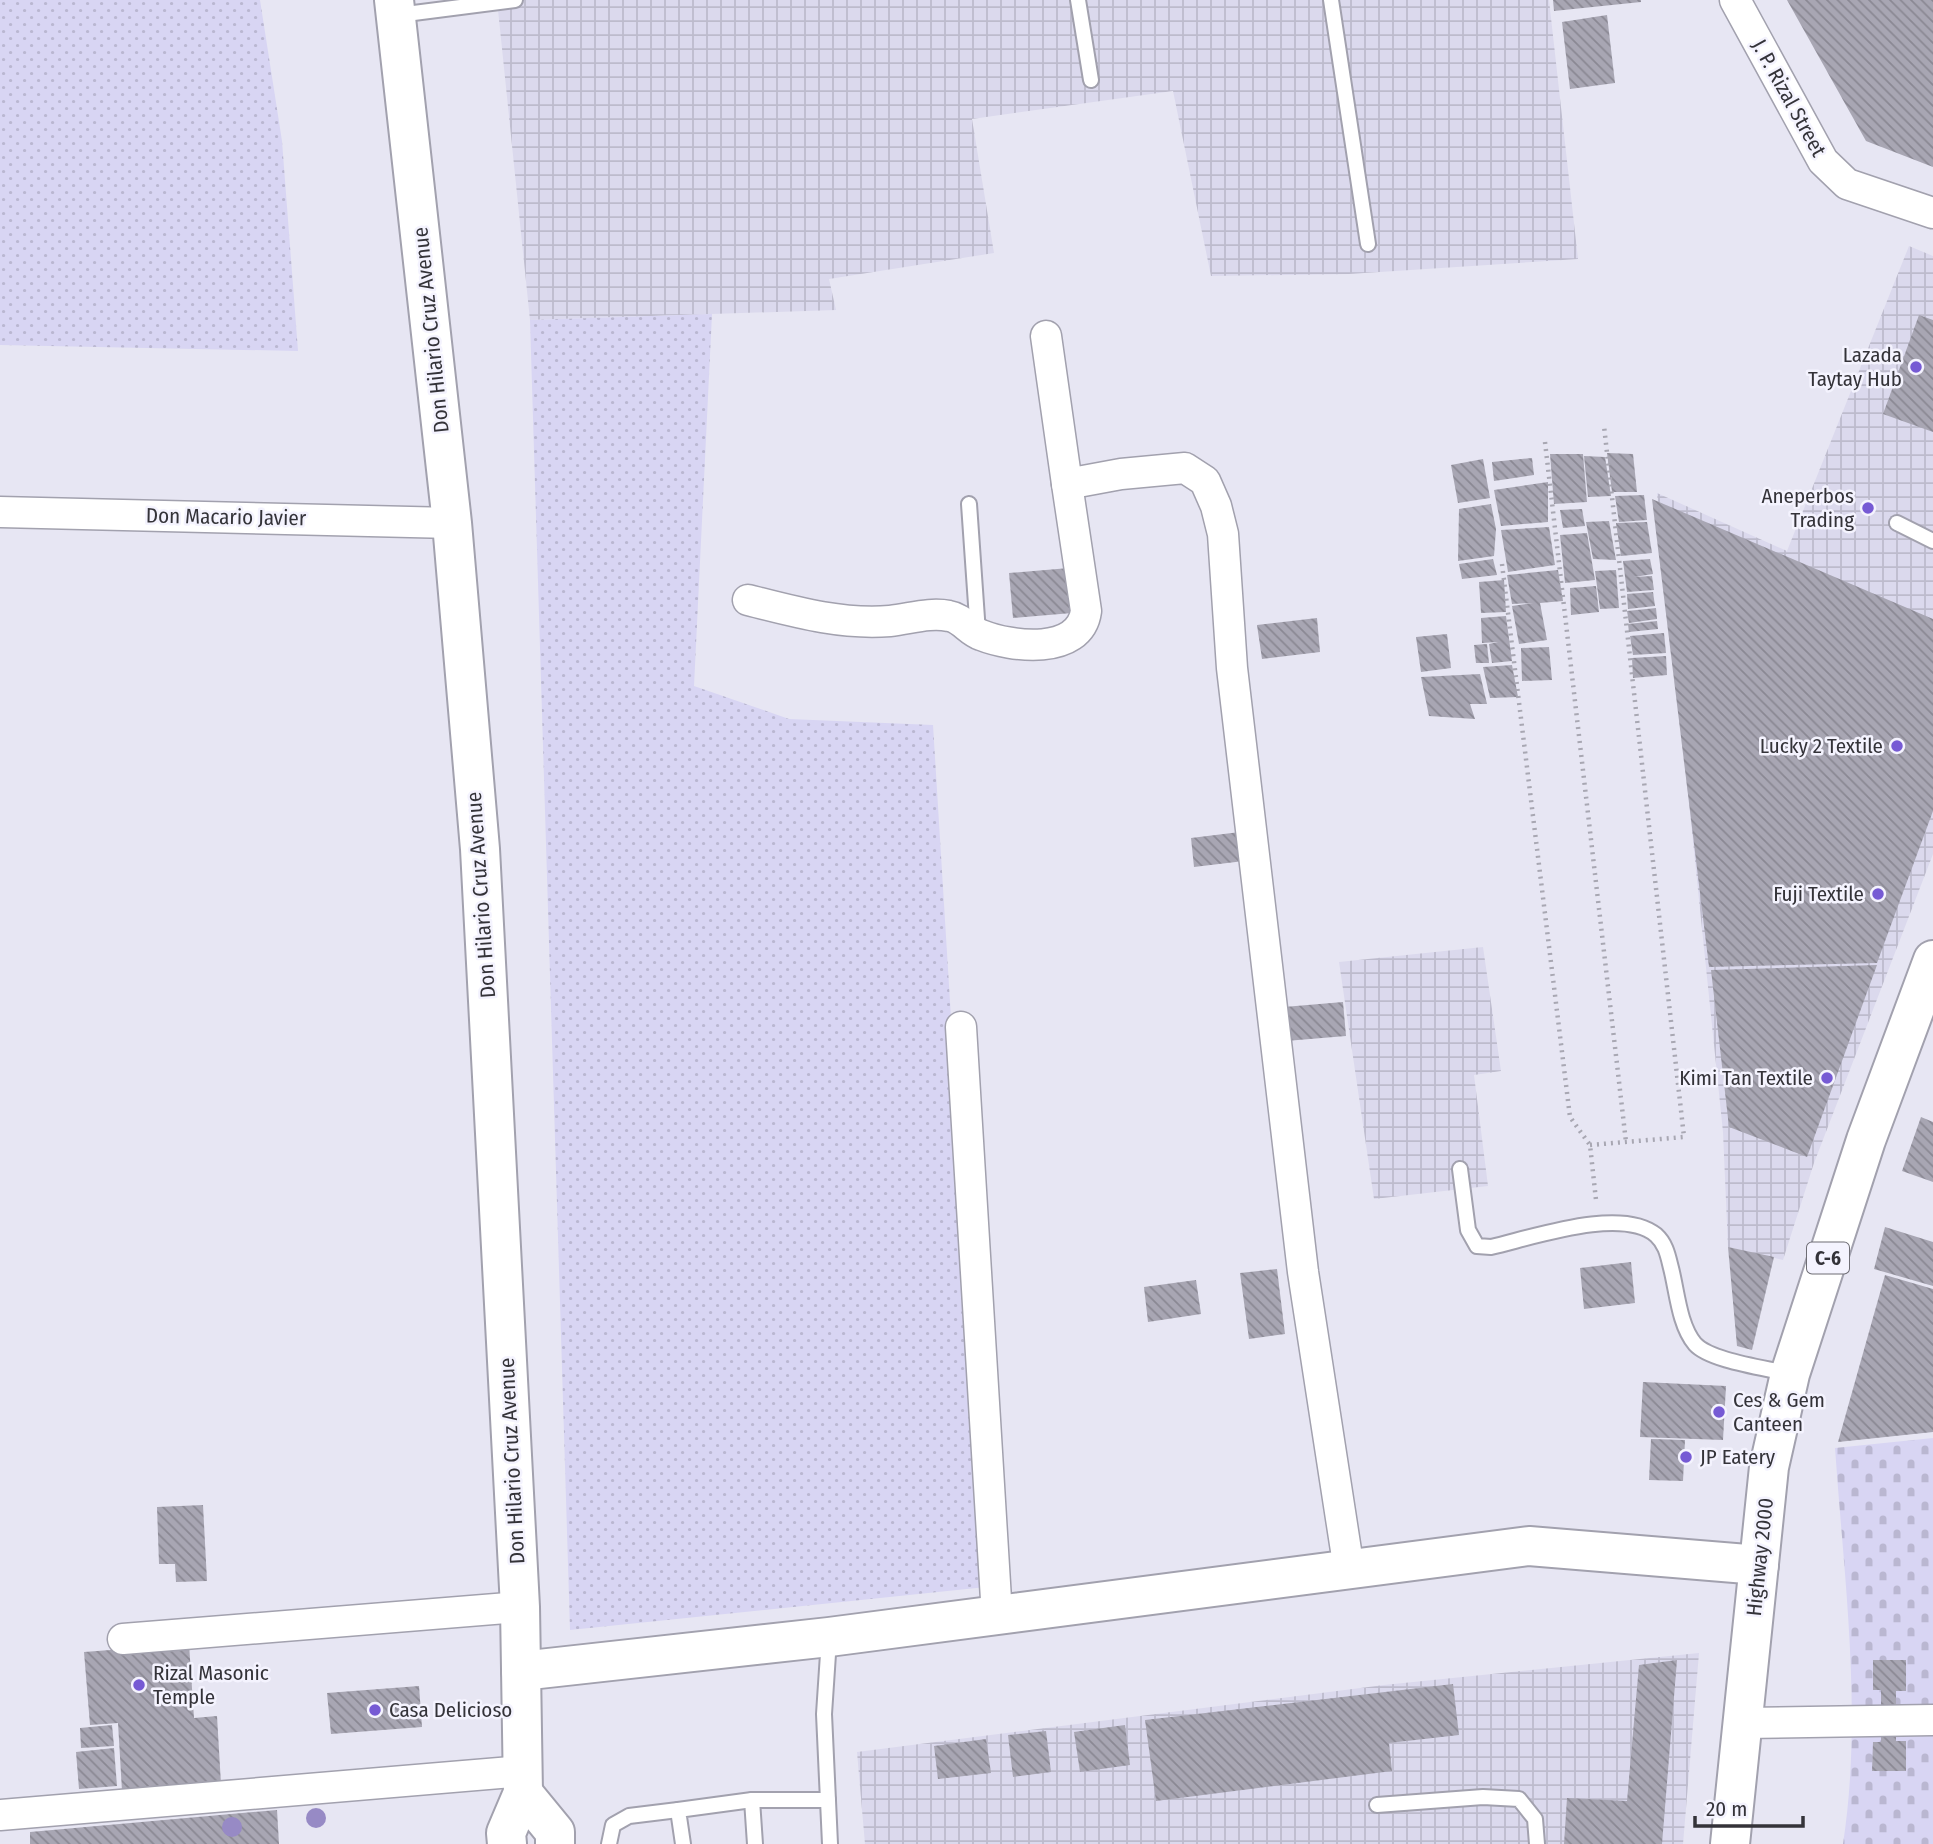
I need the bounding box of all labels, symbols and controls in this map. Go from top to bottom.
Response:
street label: J. P. Rizal Street [1746,35,1832,161]
street label: Don Hilario Cruz Avenue [407,226,455,434]
place label: Lazada Taytay Hub [1808,342,1902,392]
marker: Lazada Taytay Hub [1908,359,1924,375]
place label: Aneperbos Trading [1761,483,1854,533]
marker: Aneperbos Trading [1860,500,1876,516]
street label: Don Macario Javier [146,503,307,531]
place label: Lucky 2 Textile [1760,733,1883,759]
marker: Lucky 2 Textile [1889,738,1905,754]
street label: Don Hilario Cruz Avenue [461,791,501,999]
place label: Fuji Textile [1773,881,1864,907]
marker: Fuji Textile [1870,886,1886,902]
place label: Kimi Tan Textile [1679,1065,1813,1091]
marker: Kimi Tan Textile [1819,1070,1835,1086]
road number: C-6 [1807,1242,1849,1274]
street label: Don Hilario Cruz Avenue [494,1357,530,1565]
place label: Ces & Gem Canteen [1733,1387,1825,1437]
marker: Ces & Gem Canteen [1711,1404,1727,1420]
place label: JP Eatery [1700,1444,1776,1470]
marker: JP Eatery [1678,1449,1694,1465]
street label: Highway 2000 [1741,1497,1779,1617]
place label: Rizal Masonic Temple [153,1660,269,1710]
marker: Rizal Masonic Temple [131,1677,147,1693]
place label: Casa Delicioso [389,1697,512,1723]
marker: Casa Delicioso [367,1702,383,1718]
scale bar [1695,1784,1804,1828]
text: 20 m [1706,1796,1747,1822]

